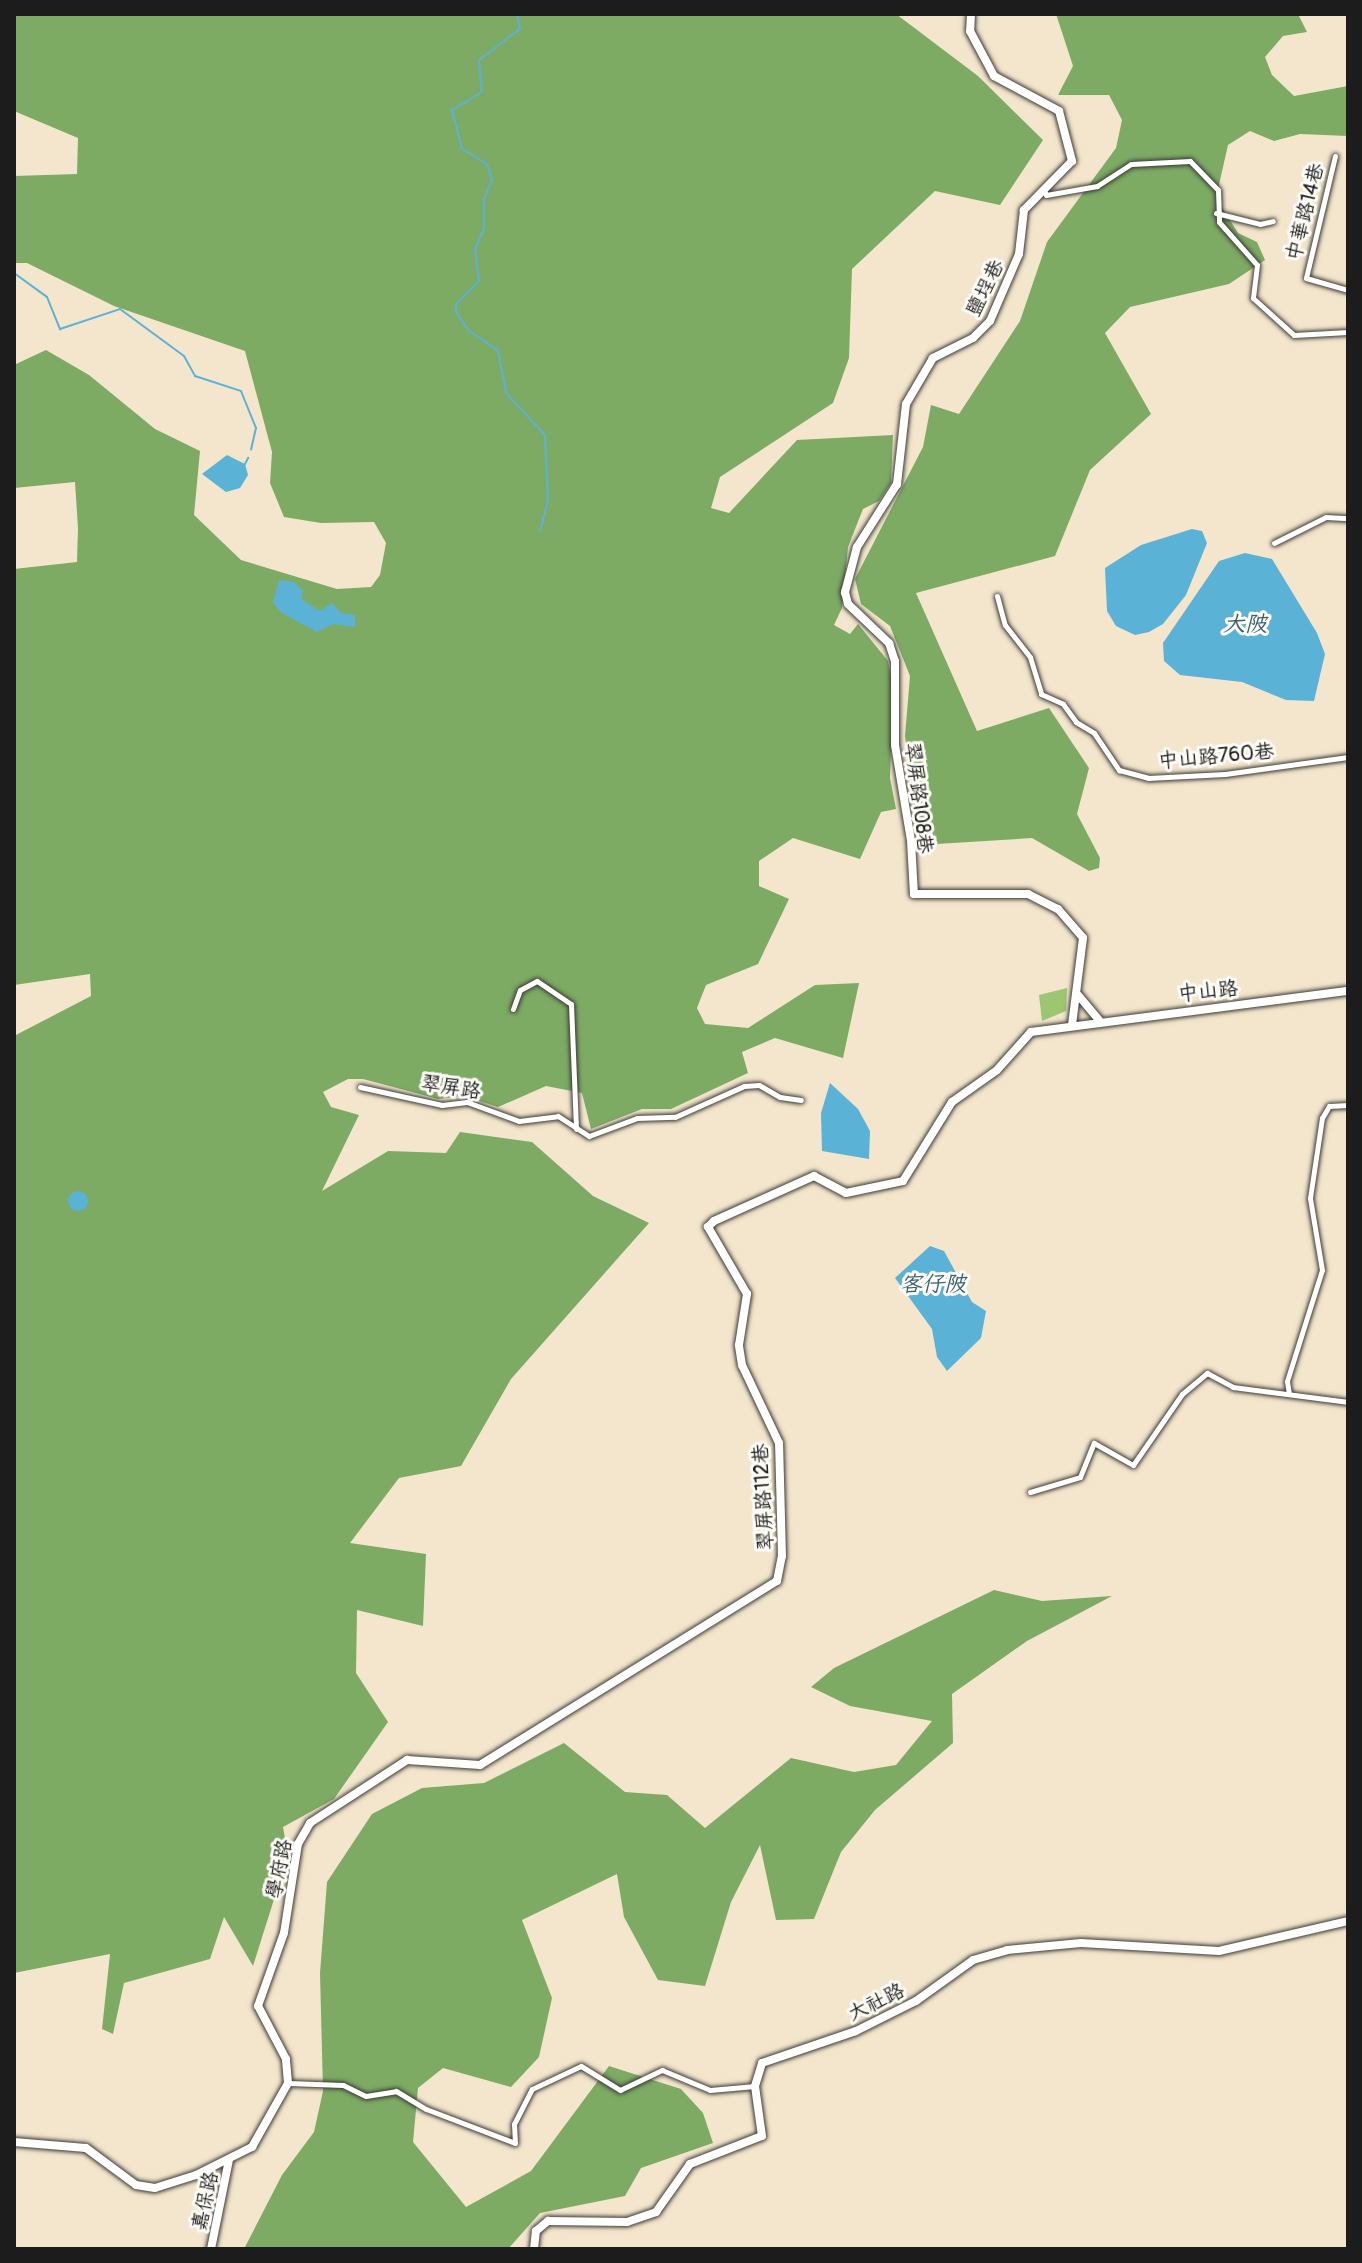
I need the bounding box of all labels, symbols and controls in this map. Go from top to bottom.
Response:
street label: 中華路14巷 [1281,161,1329,263]
street label: 鹽埕巷 [961,256,1009,320]
water label: 大陂 [1223,612,1267,638]
street label: 中山路760巷 [1157,739,1275,773]
street label: 翠屏路108巷 [900,741,938,855]
street label: 中山路 [1177,976,1239,1006]
street label: 翠屏路 [419,1070,483,1104]
water label: 客仔陂 [900,1272,966,1298]
street label: 翠屏路112巷 [748,1443,778,1551]
street label: 學府路 [261,1837,297,1901]
street label: 大社路 [844,1978,908,2026]
street label: 嘉保路 [187,2169,223,2233]

